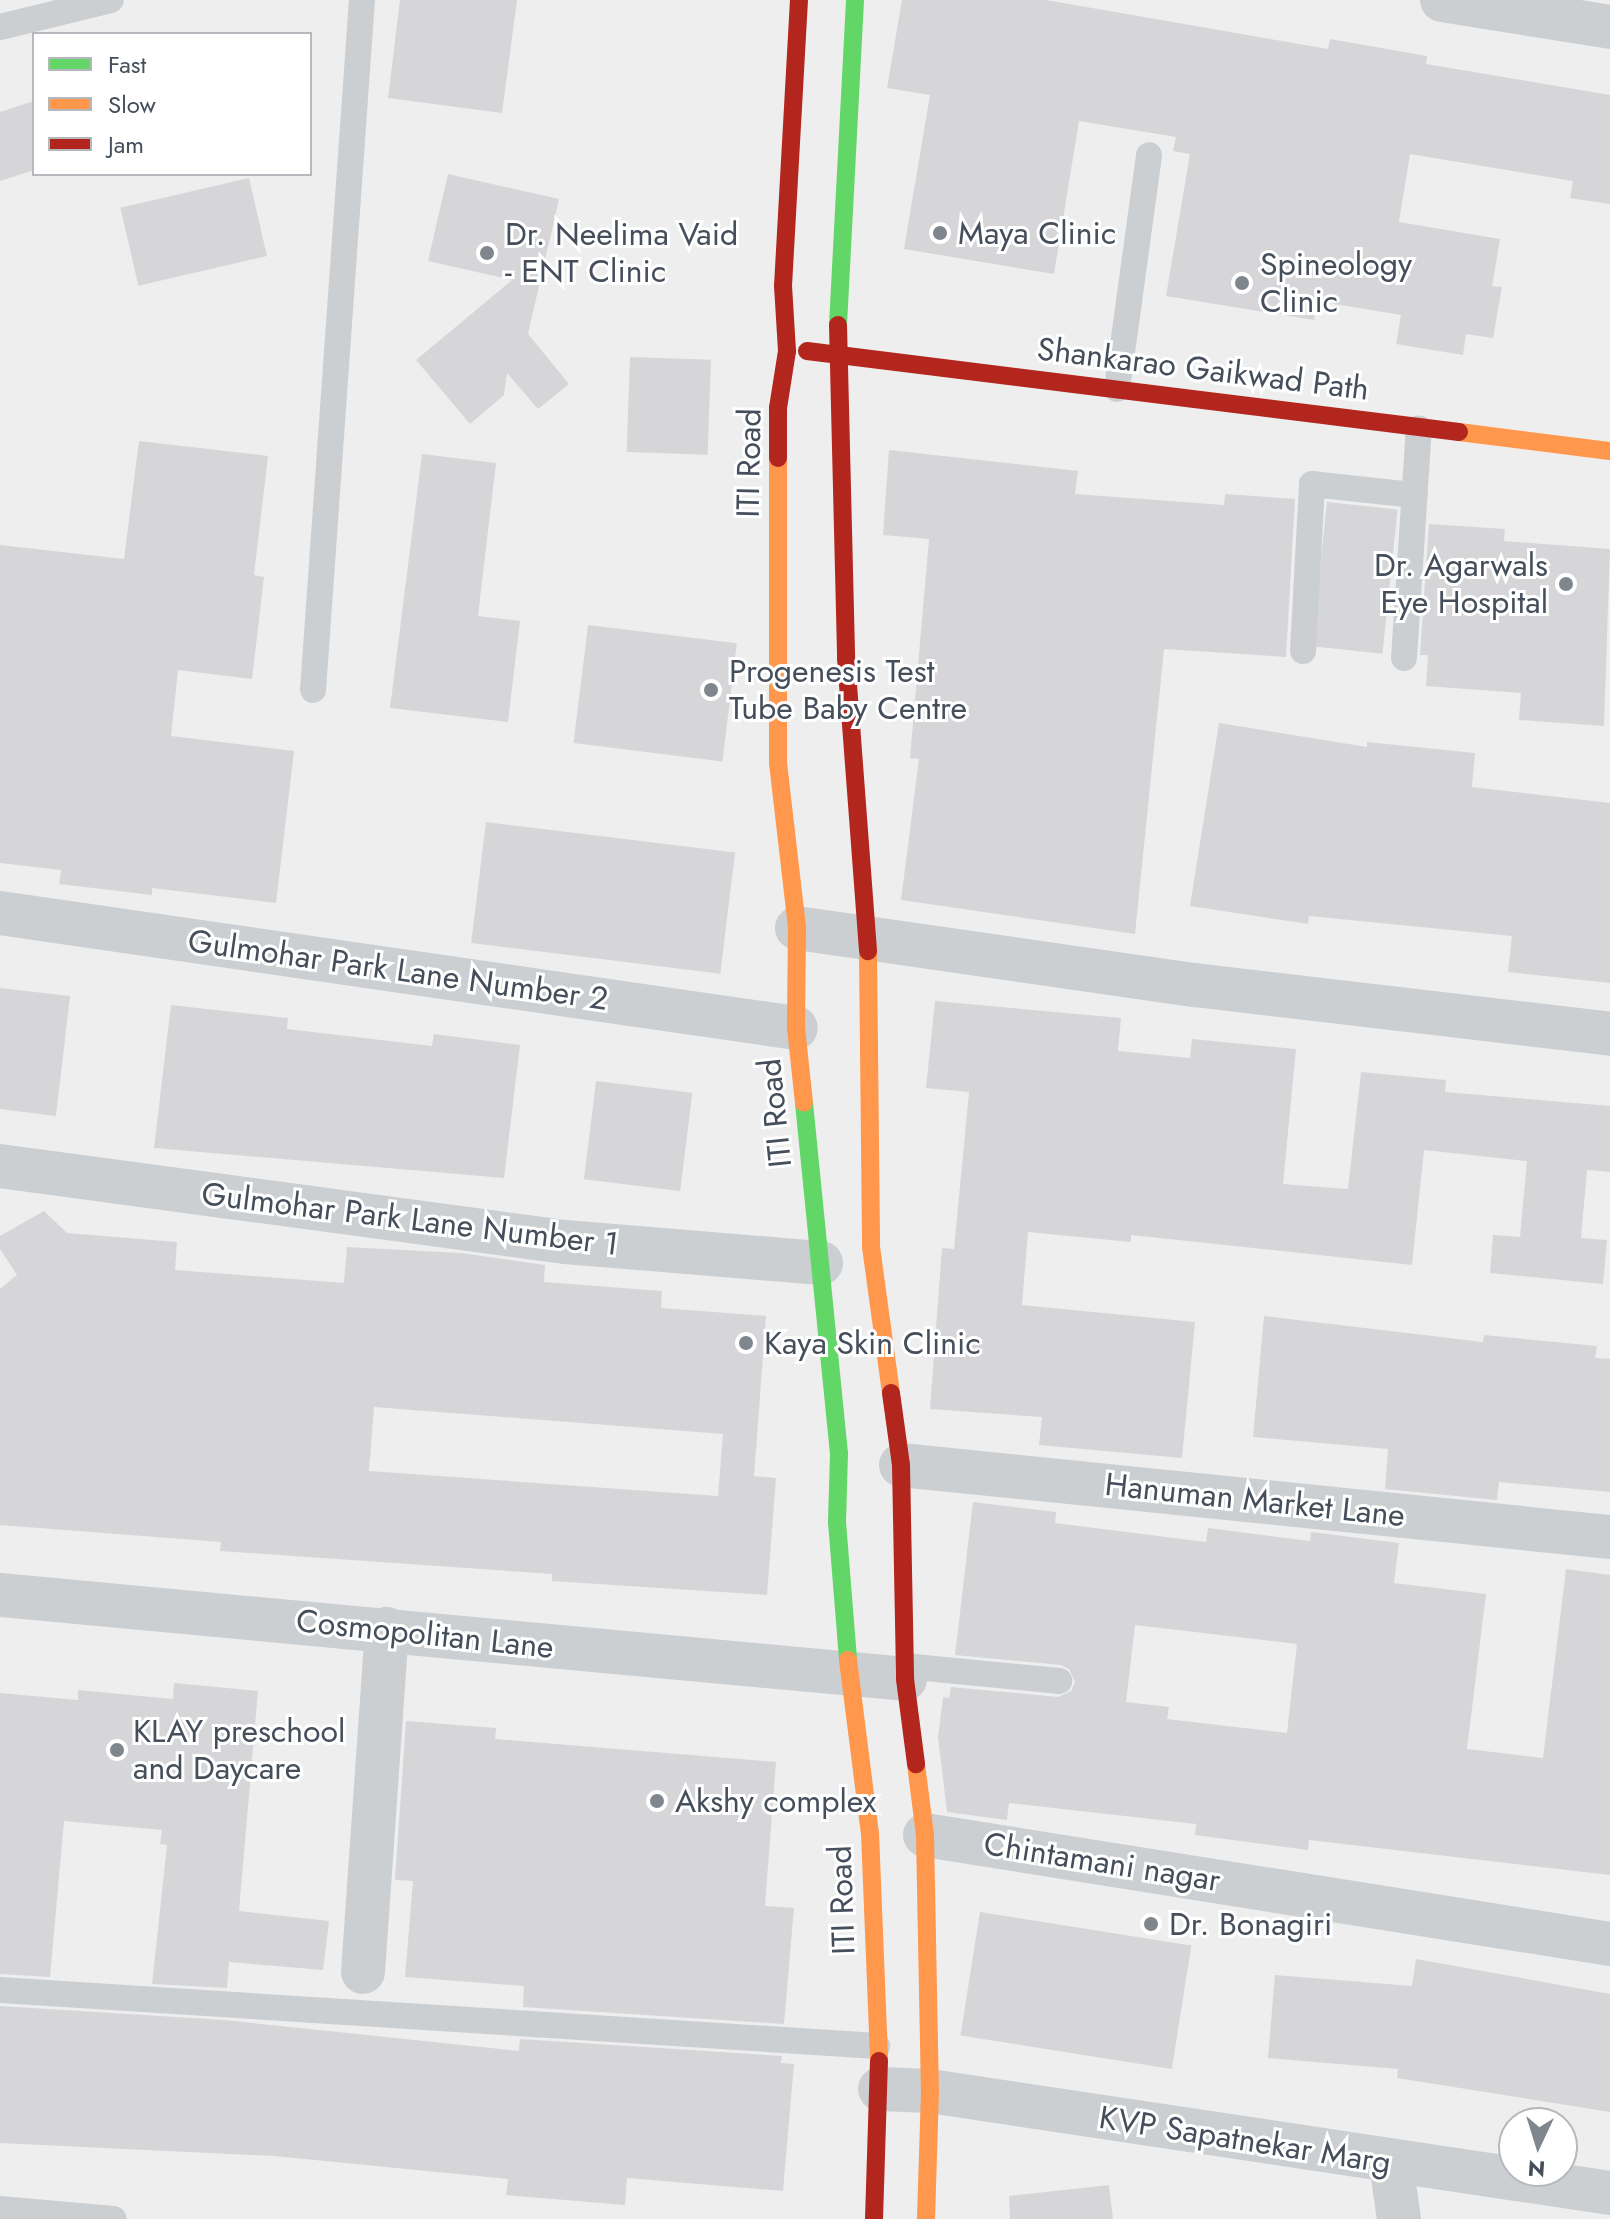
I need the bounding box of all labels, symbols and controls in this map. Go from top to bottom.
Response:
legend [32,32,312,176]
text: Fast [108,47,146,82]
text: Slow [108,87,156,122]
text: Jam [108,127,144,162]
place label: Maya Clinic [958,214,1116,252]
place label: Dr. Neelima Vaid - ENT Clinic [505,216,738,291]
marker: Maya Clinic [929,222,951,244]
marker: Dr. Neelima Vaid - ENT Clinic [476,242,498,264]
place label: Spineology Clinic [1260,246,1412,321]
marker: Spineology Clinic [1231,272,1253,294]
street label: Shankarao Gaikwad Path [1035,330,1371,408]
street label: ITI Road [729,408,769,518]
place label: Dr. Agarwals Eye Hospital [1374,547,1548,622]
marker: Dr. Agarwals Eye Hospital [1555,573,1577,595]
place label: Progenesis Test Tube Baby Centre [729,653,967,728]
marker: Progenesis Test Tube Baby Centre [700,679,722,701]
street label: Gulmohar Park Lane Number 2 [186,922,610,1018]
street label: ITI Road [750,1057,800,1169]
street label: Gulmohar Park Lane Number 1 [199,1174,621,1264]
place label: Kaya Skin Clinic [764,1324,981,1362]
marker: Kaya Skin Clinic [735,1332,757,1354]
street label: Hanuman Market Lane [1103,1465,1407,1535]
street label: Cosmopolitan Lane [294,1601,556,1667]
place label: KLAY preschool and Daycare [133,1713,345,1788]
marker: KLAY preschool and Daycare [108,1741,126,1759]
place label: Akshy complex [675,1782,876,1820]
marker: Akshy complex [646,1790,668,1812]
street label: Chintamani nagar [981,1824,1223,1900]
street label: ITI Road [821,1845,863,1955]
place label: Dr. Bonagiri [1169,1905,1332,1943]
marker: Dr. Bonagiri [1140,1913,1162,1935]
street label: KVP Sapatnekar Marg [1096,2098,1394,2182]
north arrow [1498,2107,1578,2187]
text: N [1527,2152,1546,2186]

